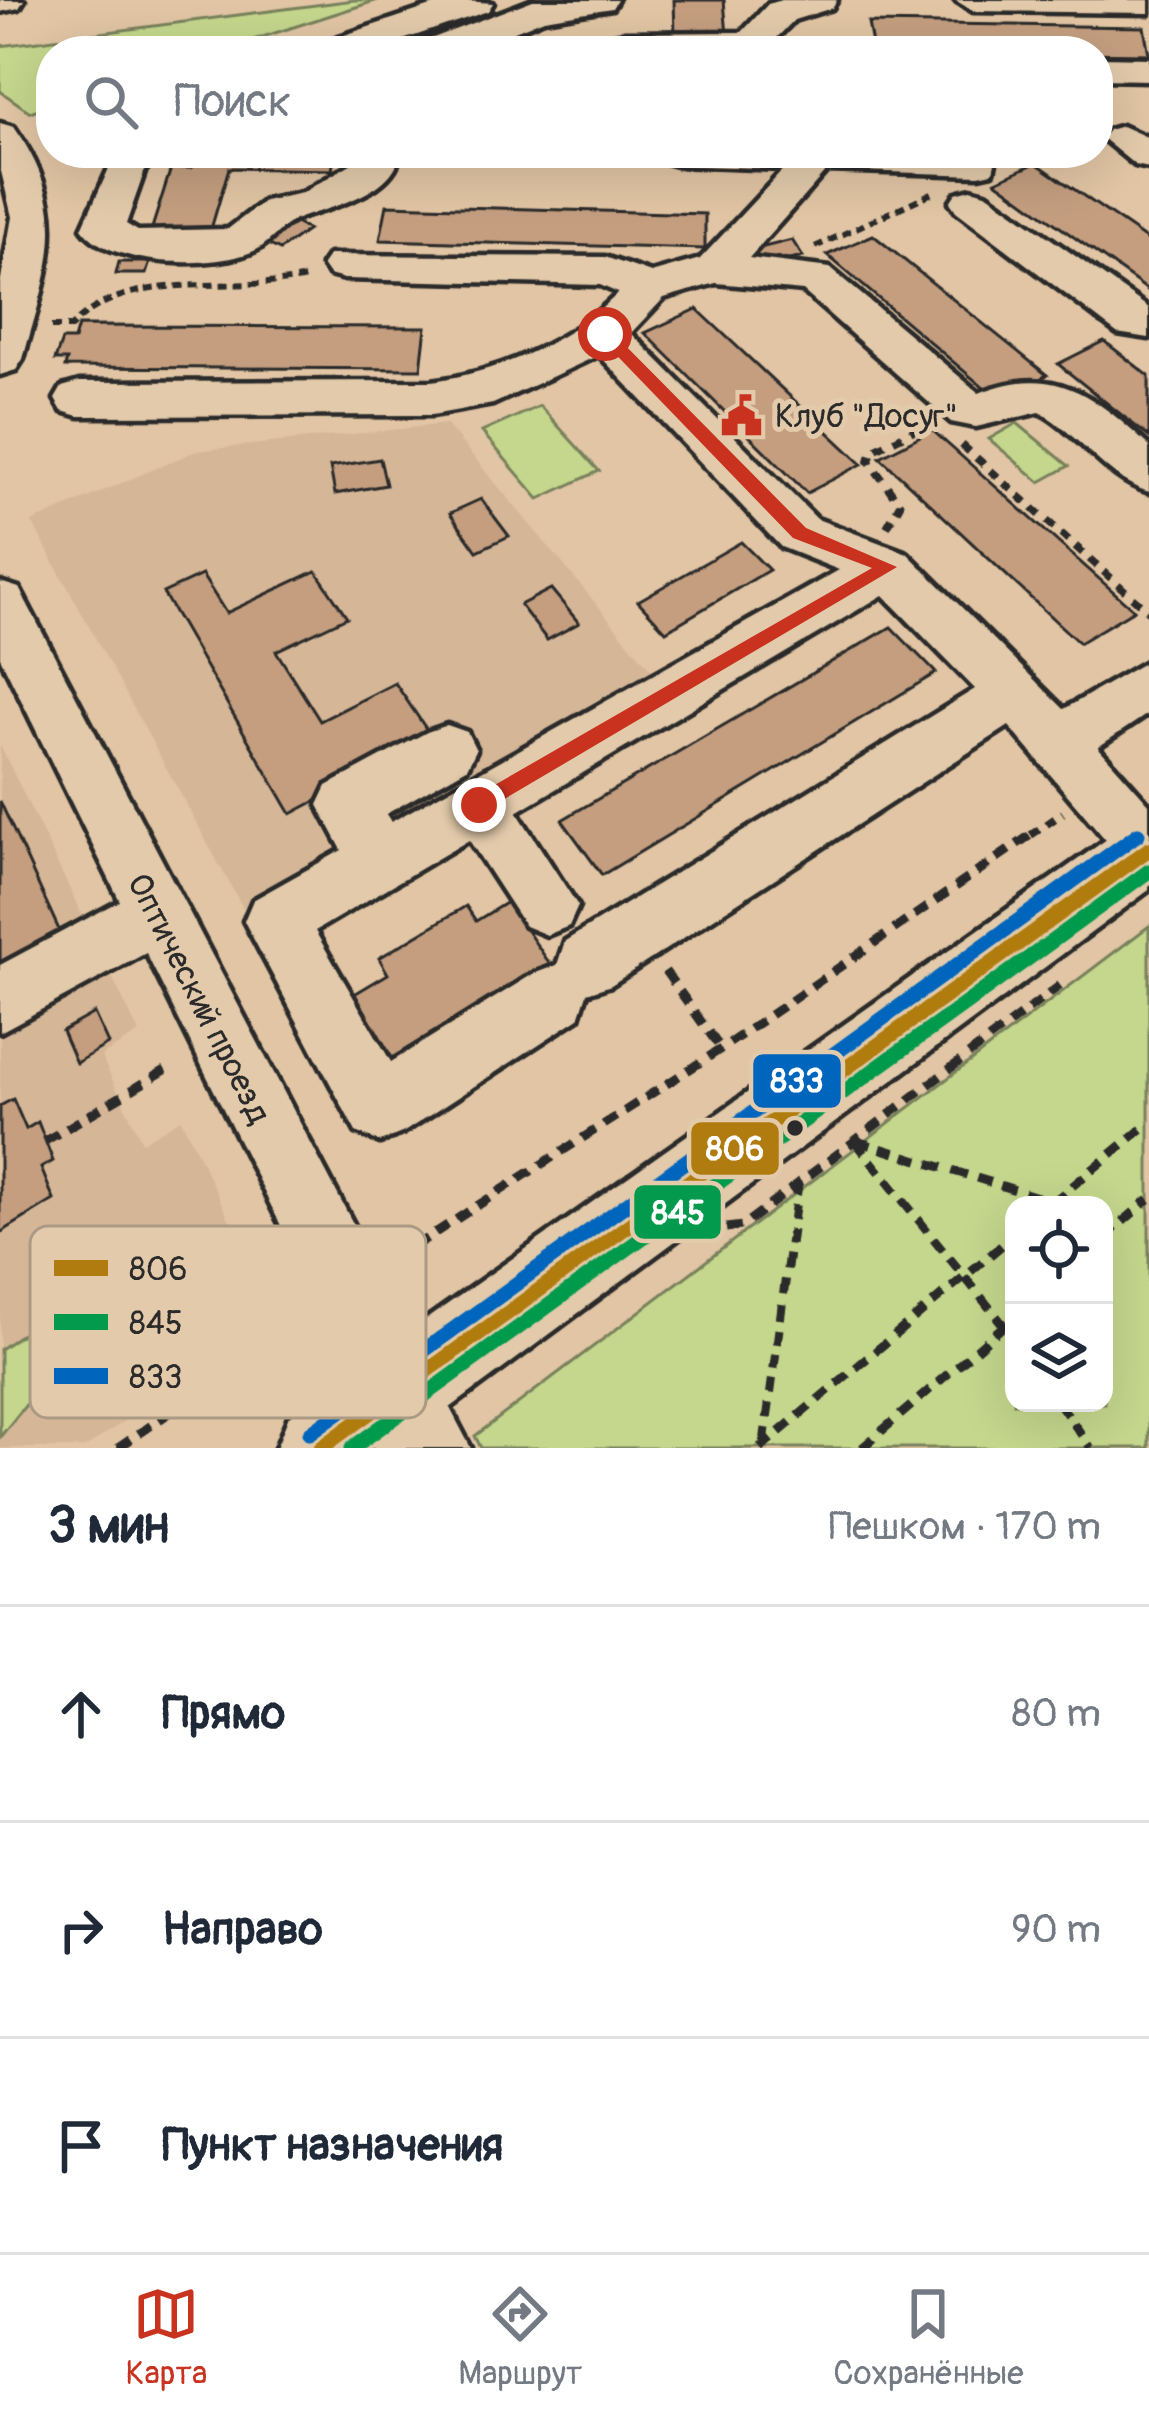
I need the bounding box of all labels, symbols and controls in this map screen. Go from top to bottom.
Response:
search box [36,36,1113,168]
icon: search [78,69,144,135]
text: Поиск [174,74,291,130]
route start [578,307,632,361]
public building icon: Клуб "Досуг" [718,392,764,438]
place label: Клуб "Досуг" [775,396,958,437]
route end [452,778,506,832]
street label: Оптический проезд [118,867,280,1131]
line badge: 833 [751,1052,843,1110]
text: 833 [770,1061,824,1102]
unlabelled marker [784,1117,806,1139]
line badge: 806 [689,1120,781,1177]
text: 806 [706,1129,764,1170]
line badge: 845 [632,1183,723,1241]
text: 845 [651,1193,705,1234]
map controls [1005,1196,1113,1412]
button: locate [1005,1196,1113,1304]
legend [30,1226,426,1418]
text: 806 [129,1249,187,1290]
text: 845 [129,1303,183,1344]
button: layers [1005,1304,1113,1412]
text: 833 [129,1357,182,1398]
text: 3 мин [48,1494,169,1558]
text: Пешком · 170 m [829,1502,1101,1551]
icon: ahead [48,1681,114,1747]
text: Прямо [162,1686,285,1742]
text: 80 m [1012,1689,1101,1738]
icon: right [48,1897,114,1963]
text: Направо [162,1902,323,1958]
text: 90 m [1011,1905,1101,1954]
icon: arrive [48,2113,114,2179]
text: Пункт назначения [162,2118,503,2174]
tab: Карта [125,2281,207,2394]
tab: Маршрут [458,2281,582,2394]
tab: Сохранённые [833,2281,1024,2394]

